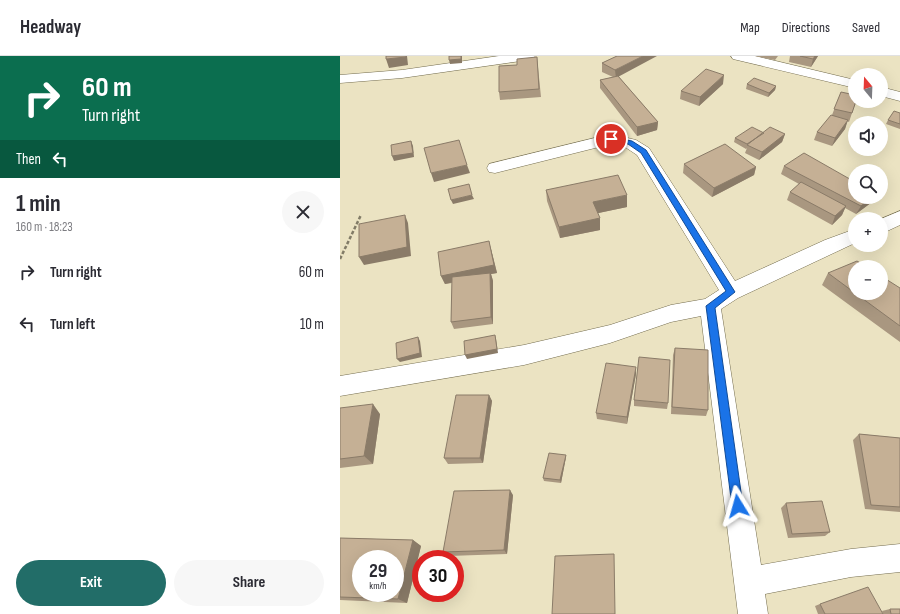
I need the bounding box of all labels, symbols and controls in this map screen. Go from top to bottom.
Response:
text: Headway [20,16,81,39]
text: Map [740,19,760,36]
text: Directions [782,19,830,36]
text: Saved [852,19,880,36]
north arrow [848,68,888,108]
map controls [848,68,888,300]
text: 60 m [82,71,131,104]
icon: right [16,72,68,124]
text: Turn right [82,105,140,126]
button: sound [848,116,888,156]
pin [594,122,628,156]
icon: arrive [600,128,622,150]
icon: left [49,148,71,170]
text: Then [16,150,41,169]
button: search [848,164,888,204]
text: 1 min [16,189,61,218]
button: close [282,191,324,233]
button: + [848,212,888,252]
text: 160 m · 18:23 [16,219,73,235]
button: − [848,260,888,300]
icon: right [16,261,38,283]
text: Turn right [50,263,102,282]
text: 60 m [299,263,324,282]
icon: left [16,313,38,335]
text: Turn left [50,315,95,334]
text: 10 m [300,315,324,334]
position arrow [717,485,759,527]
speed limit sign: 30 [412,550,464,602]
text: 29 [369,559,387,583]
button: Exit [16,560,166,606]
button: Share [174,560,324,606]
text: km/h [369,580,387,592]

